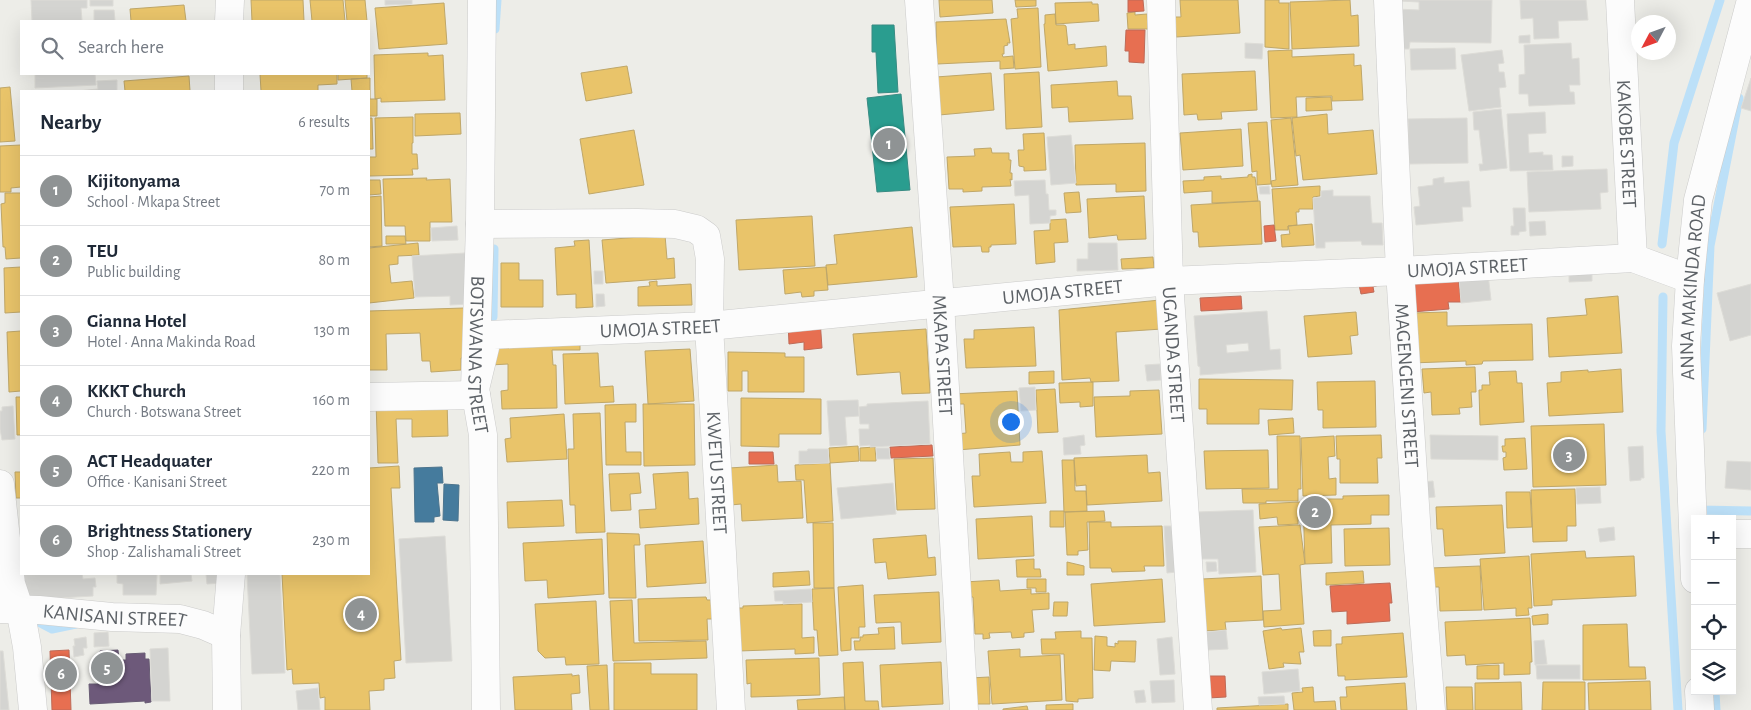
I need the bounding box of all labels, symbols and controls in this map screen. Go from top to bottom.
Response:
north arrow [1631,15,1676,60]
search box [20,20,370,75]
icon: search [38,34,66,62]
text: Search here [78,38,164,57]
street label: KAKOBE STREET [1613,79,1639,209]
text: Nearby [40,112,101,133]
text: 6 results [298,114,350,130]
pin: 1 [873,125,905,163]
text: Kijitonyama [87,172,181,191]
text: 1 [53,182,59,198]
text: 70 m [319,182,350,198]
text: School · Mkapa Street [87,194,220,210]
street label: ANNA MAKINDA ROAD [1677,194,1710,381]
text: TEU [87,242,118,261]
text: 2 [52,252,60,268]
text: 80 m [319,252,350,268]
street label: UMOJA STREET [1407,255,1529,282]
text: Public building [87,264,181,280]
street label: BOTSWANA STREET [464,276,492,435]
street label: UMOJA STREET [1001,277,1124,308]
street label: UGANDA STREET [1158,286,1188,424]
street label: MKAPA STREET [928,294,956,417]
street label: MAGENGENI STREET [1391,303,1422,469]
text: Gianna Hotel [87,312,187,331]
street label: UMOJA STREET [599,316,722,341]
text: 3 [53,322,59,338]
text: 130 m [314,322,350,338]
text: Hotel · Anna Makinda Road [87,334,256,350]
text: KKKT Church [87,382,186,401]
text: 4 [52,392,60,408]
text: 160 m [313,392,350,408]
text: Church · Botswana Street [87,404,241,420]
your location [998,409,1024,435]
street label: KWETU STREET [703,411,730,535]
pin: 3 [1553,436,1585,474]
text: ACT Headquater [87,452,212,471]
text: 5 [53,462,59,478]
text: 220 m [312,462,350,478]
text: Office · Kanisani Street [87,474,227,490]
pin: 2 [1299,493,1331,531]
map controls [1691,515,1736,695]
button: + [1691,515,1736,560]
text: Brightness Stationery [87,522,252,541]
text: 6 [52,532,60,548]
text: 230 m [312,532,350,548]
text: Shop · Zalishamali Street [87,544,241,560]
button: − [1691,560,1736,605]
pin: 4 [345,595,377,633]
street label: KANISANI STREET [42,601,189,631]
button: locate [1691,605,1736,650]
pin: 5 [91,649,123,687]
button: layers [1691,650,1736,695]
pin: 6 [45,655,77,693]

